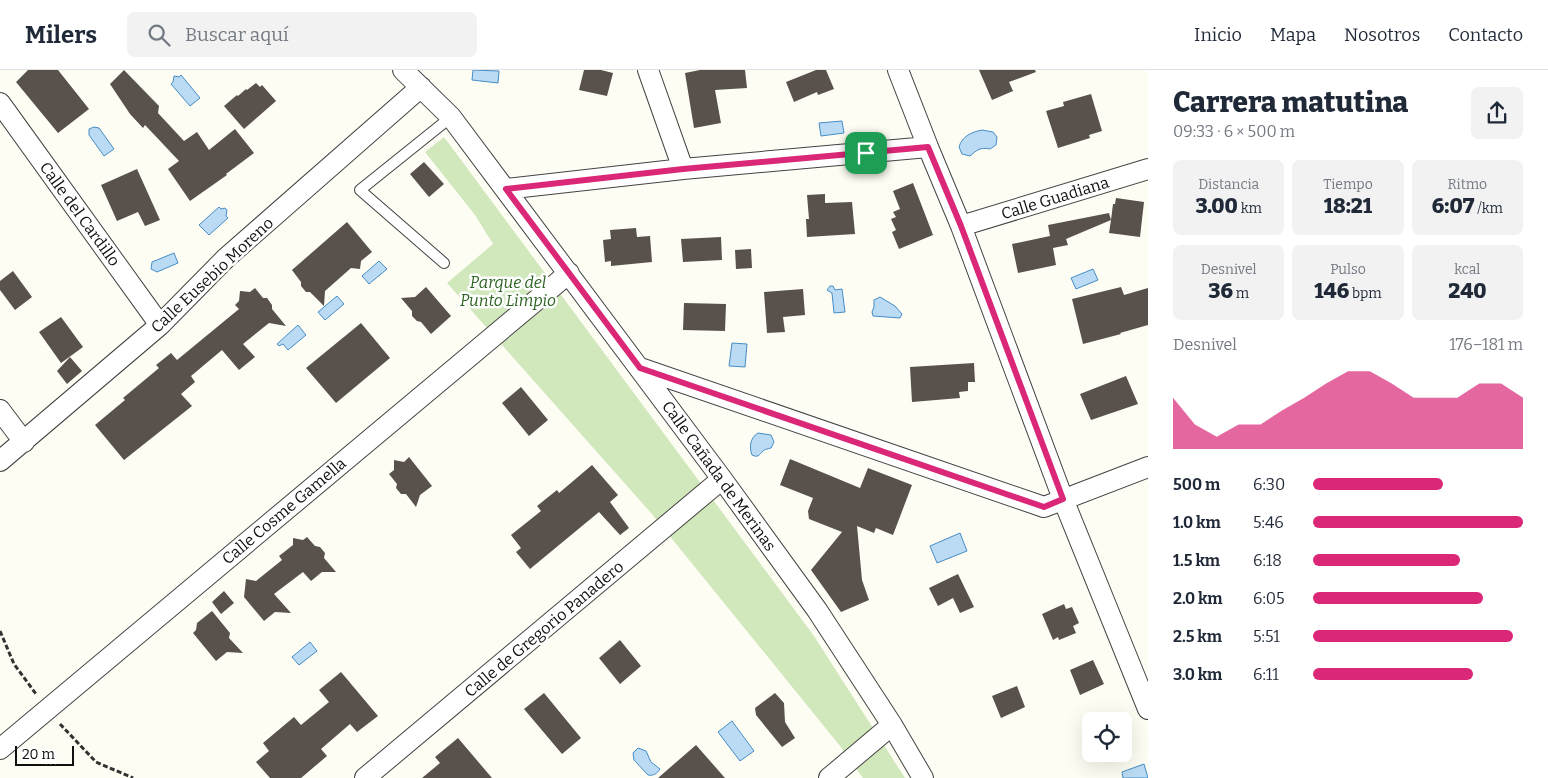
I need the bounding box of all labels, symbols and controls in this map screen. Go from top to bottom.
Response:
search box [127,12,477,57]
text: Milers [25,21,97,49]
icon: search [145,21,173,49]
text: Buscar aquí [185,23,289,46]
text: Inicio [1194,24,1242,46]
text: Mapa [1270,24,1316,46]
text: Nosotros [1344,24,1420,46]
text: Contacto [1448,24,1523,46]
text: Carrera matutina [1173,86,1408,119]
button: share [1471,87,1523,139]
text: 09:33 · 6 × 500 m [1173,122,1295,141]
pin [845,132,887,174]
icon: arrive [852,139,880,167]
street label: Calle del Cardillo [36,158,124,270]
street label: Calle Guadiana [999,172,1111,223]
text: Distancia [1198,176,1259,193]
text: Tiempo [1323,176,1373,193]
text: Ritmo [1447,176,1487,193]
text: 3.00 [1196,193,1238,219]
text: 18:21 [1324,193,1372,219]
text: 6:07 [1432,193,1474,219]
text: km [1238,200,1262,217]
text: /km [1474,200,1503,217]
street label: Calle Eusebio Moreno [147,213,277,337]
text: Desnivel [1201,261,1257,278]
text: Pulso [1330,261,1366,278]
text: kcal [1454,261,1480,278]
park label: Parque del Punto Limpio [460,273,556,310]
text: 36 [1208,278,1233,304]
text: 146 [1314,278,1349,304]
text: 240 [1448,278,1486,304]
text: m [1233,285,1249,302]
text: bpm [1349,285,1382,302]
text: Desnivel [1173,335,1237,354]
text: 176–181 m [1449,335,1523,354]
street label: Calle Cañada de Merinas [658,397,780,555]
street label: Calle Cosme Gamella [218,453,350,568]
text: 500 m [1173,475,1220,494]
text: 6:30 [1253,475,1285,494]
text: 1.0 km [1173,513,1221,532]
text: 5:46 [1253,513,1284,532]
text: 1.5 km [1173,551,1220,570]
text: 6:18 [1253,551,1282,570]
street label: Calle de Gregorio Panadero [461,557,627,701]
text: 2.0 km [1173,589,1223,608]
text: 6:05 [1253,589,1285,608]
text: 2.5 km [1173,627,1222,646]
text: 5:51 [1253,627,1280,646]
text: 3.0 km [1173,665,1222,684]
text: 6:11 [1253,665,1279,684]
map controls [1082,712,1132,762]
button: locate [1082,712,1132,762]
scale bar [15,743,74,766]
text: 20 m [22,746,55,763]

